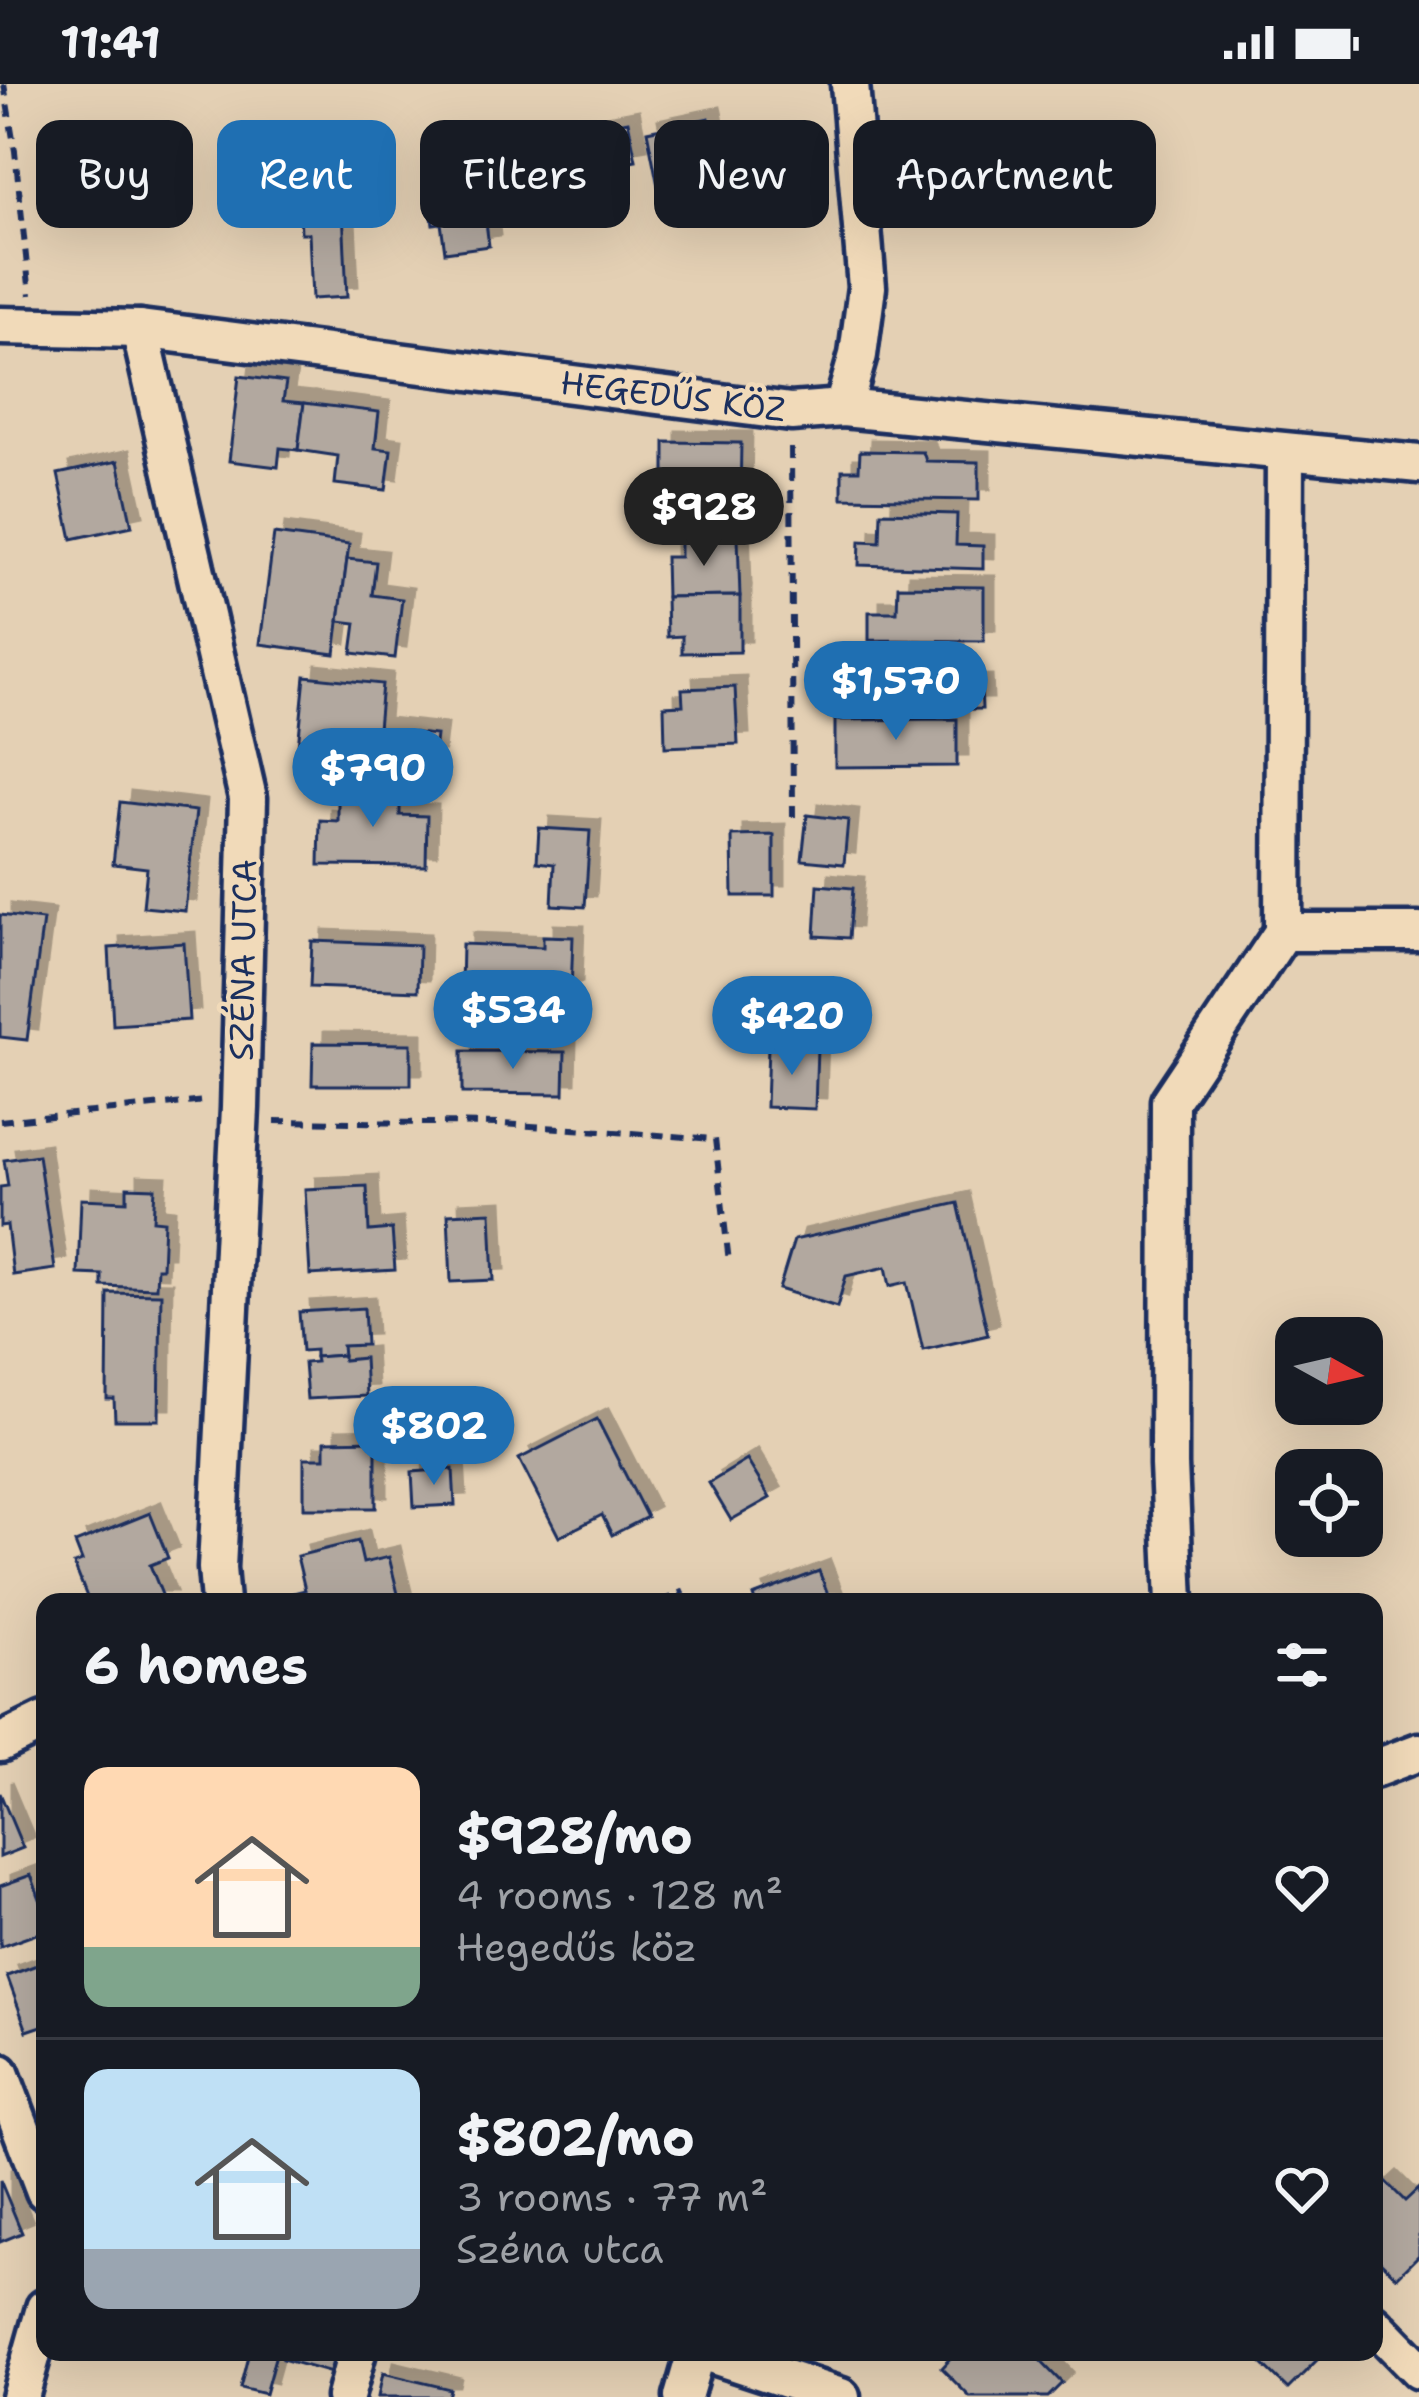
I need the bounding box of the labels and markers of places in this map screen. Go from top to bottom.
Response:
pin: $928 [633,467,775,569]
pin: $1,570 [798,641,994,743]
pin: $790 [302,728,444,830]
pin: $534 [442,970,584,1072]
pin: $420 [721,976,863,1078]
pin: $802 [363,1386,505,1488]

